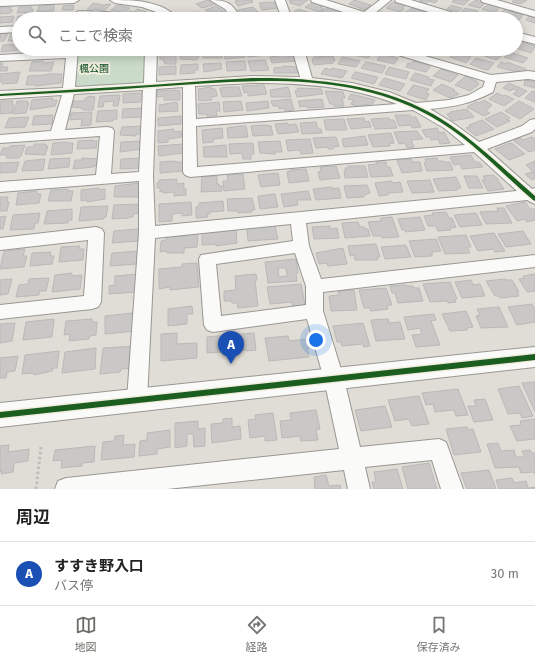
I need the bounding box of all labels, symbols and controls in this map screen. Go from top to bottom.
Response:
search box [12,12,523,56]
icon: search [26,23,48,45]
text: ここで検索 [58,27,133,45]
park label: 楓公園 [79,63,109,75]
your location [306,330,326,350]
pin: A [218,331,244,364]
text: 周辺 [16,507,50,528]
text: すすき野入口 [54,557,144,575]
text: A [25,566,33,581]
text: 30 m [491,566,519,581]
text: バス停 [54,578,93,593]
tab: 地図 [75,614,97,654]
tab: 経路 [246,614,268,654]
tab: 保存済み [417,614,461,654]

